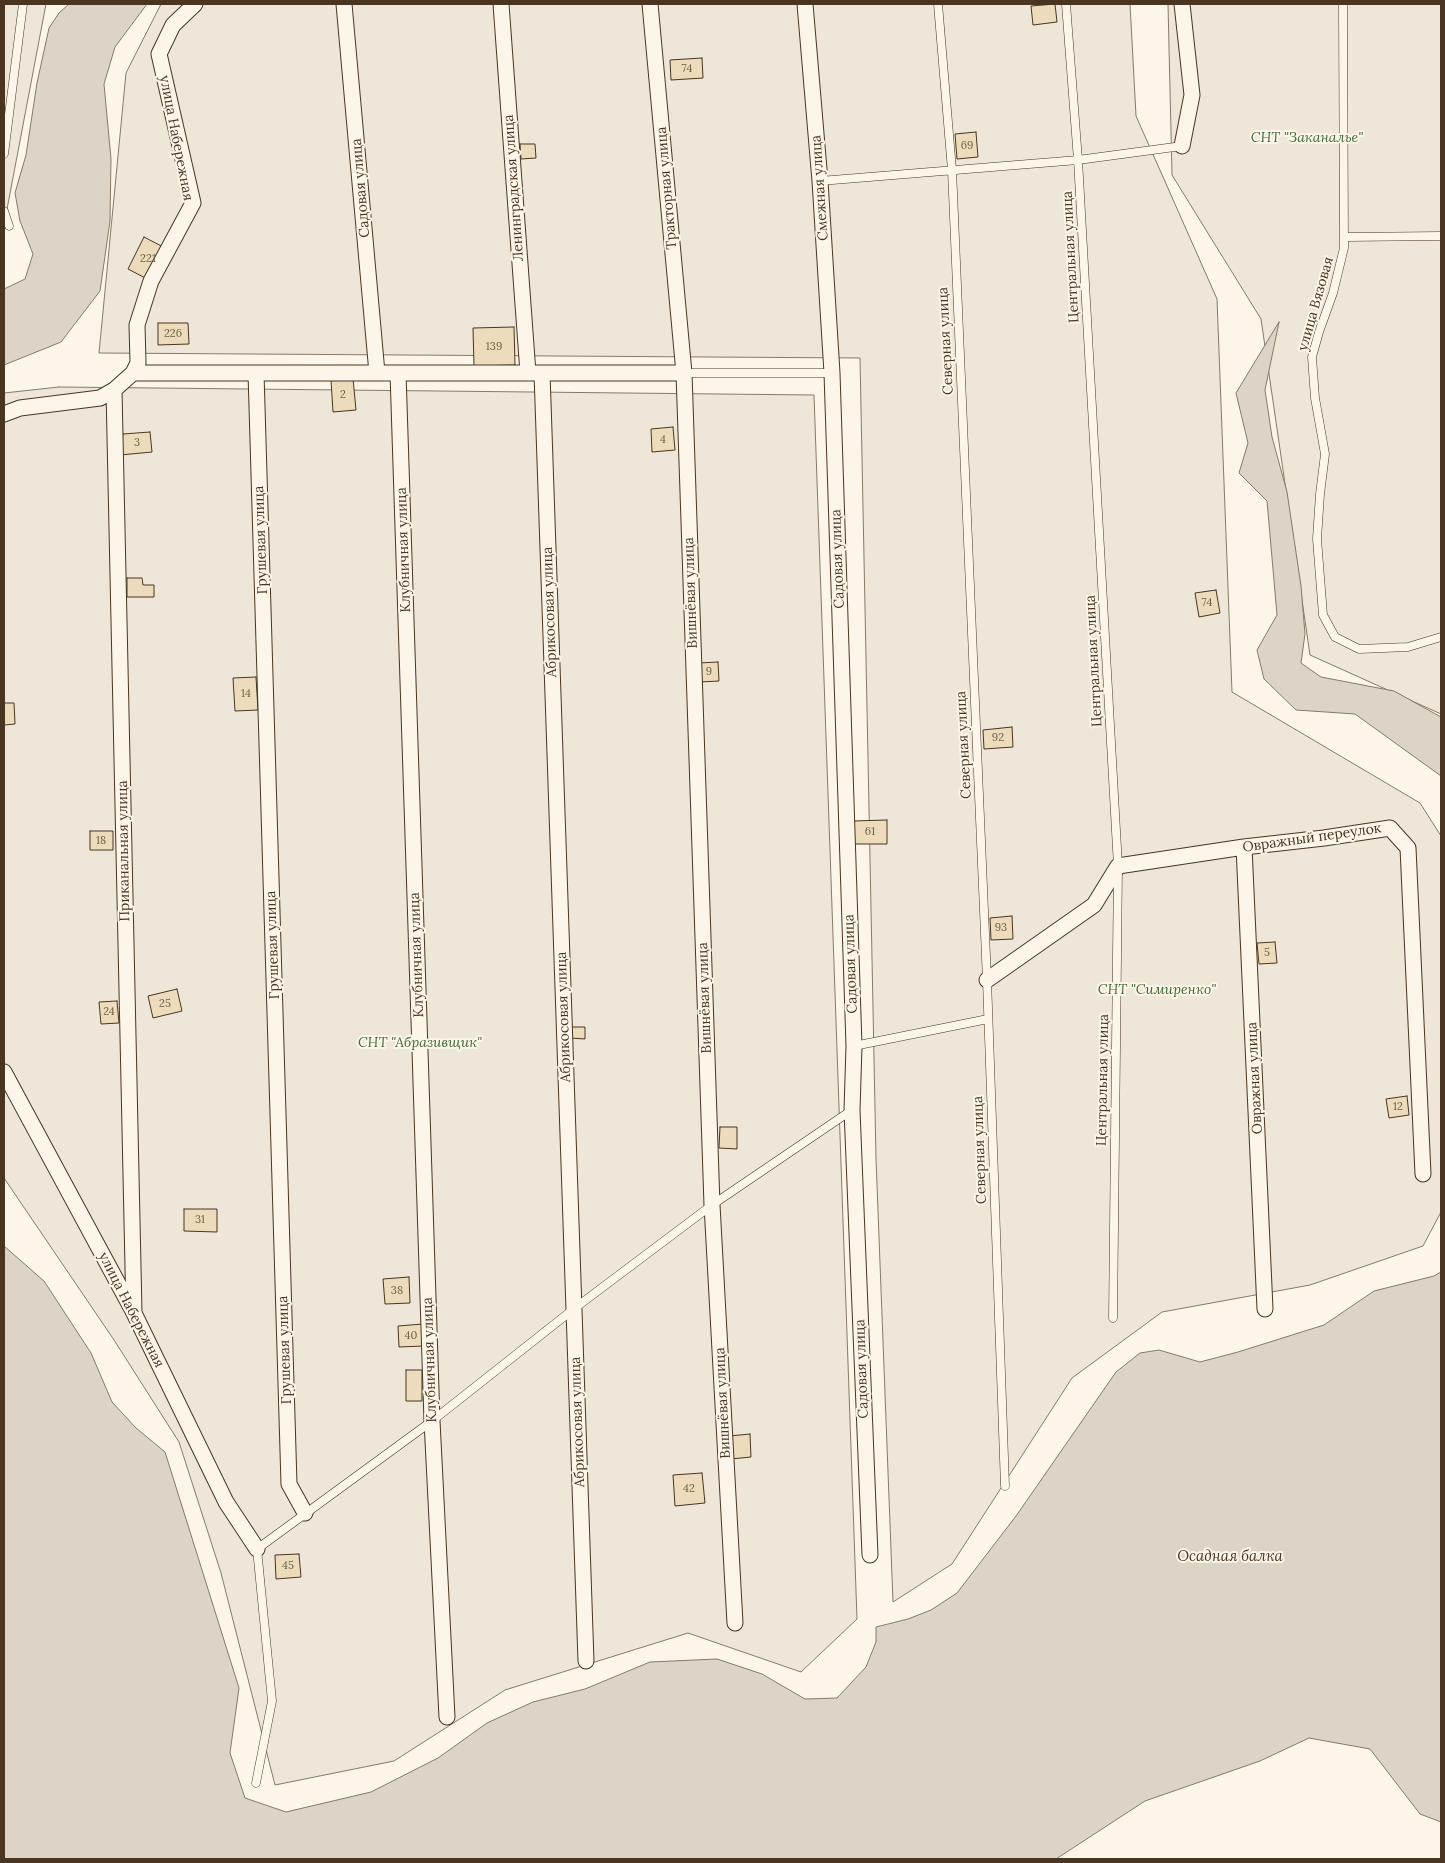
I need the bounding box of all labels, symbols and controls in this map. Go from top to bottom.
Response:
house number: 74 [682,62,692,76]
street label: улица Набережная [156,74,196,202]
street label: Ленинградская улица [500,114,528,262]
street label: Тракторная улица [653,126,681,250]
park label: СНТ "Заканалье" [1251,130,1363,146]
street label: Смежная улица [808,135,832,241]
street label: Садовая улица [348,138,374,238]
house number: 69 [961,139,973,153]
street label: Центральная улица [1059,191,1083,323]
house number: 221 [140,252,156,266]
street label: улица Вязовая [1295,255,1337,353]
street label: Северная улица [935,287,957,395]
house number: 226 [164,327,182,341]
house number: 139 [486,340,502,354]
house number: 2 [340,388,346,402]
house number: 4 [660,433,666,447]
house number: 3 [134,436,140,450]
street label: Грушевая улица [251,485,271,595]
street label: Клубничная улица [393,487,415,613]
street label: Садовая улица [828,509,848,609]
street label: Вишнёвая улица [681,537,701,649]
street label: Абрикосовая улица [539,546,561,678]
street label: Центральная улица [1082,595,1106,727]
house number: 74 [1202,596,1212,610]
house number: 9 [706,665,712,679]
house number: 14 [241,687,251,701]
street label: Северная улица [953,691,975,799]
house number: 92 [992,731,1004,745]
street label: Приканальная улица [114,780,134,922]
street label: Овражный переулок [1242,820,1382,856]
house number: 61 [865,825,875,839]
house number: 18 [96,834,106,848]
street label: Грушевая улица [263,890,283,1000]
street label: Клубничная улица [406,892,428,1018]
street label: Садовая улица [841,914,861,1014]
house number: 93 [995,921,1007,935]
street label: Вишнёвая улица [695,942,715,1054]
house number: 5 [1264,946,1270,960]
street label: Абрикосовая улица [553,951,575,1083]
park label: СНТ "Симиренко" [1098,982,1216,998]
house number: 25 [159,997,171,1011]
house number: 24 [103,1005,115,1019]
street label: Центральная улица [1093,1014,1113,1146]
street label: Овражная улица [1244,1021,1266,1135]
park label: СНТ "Абразивщик" [358,1035,482,1051]
street label: Северная улица [970,1096,990,1204]
house number: 12 [1393,1100,1403,1114]
house number: 31 [195,1213,205,1227]
street label: улица Набережная [95,1249,167,1371]
house number: 38 [391,1284,403,1298]
street label: Грушевая улица [275,1295,295,1405]
street label: Клубничная улица [419,1297,441,1423]
street label: Садовая улица [852,1319,872,1419]
house number: 40 [405,1329,417,1343]
street label: Вишнёвая улица [712,1347,734,1459]
street label: Абрикосовая улица [567,1356,589,1488]
house number: 42 [683,1482,695,1496]
water label: Осадная балка [1177,1548,1283,1566]
house number: 45 [282,1559,294,1573]

